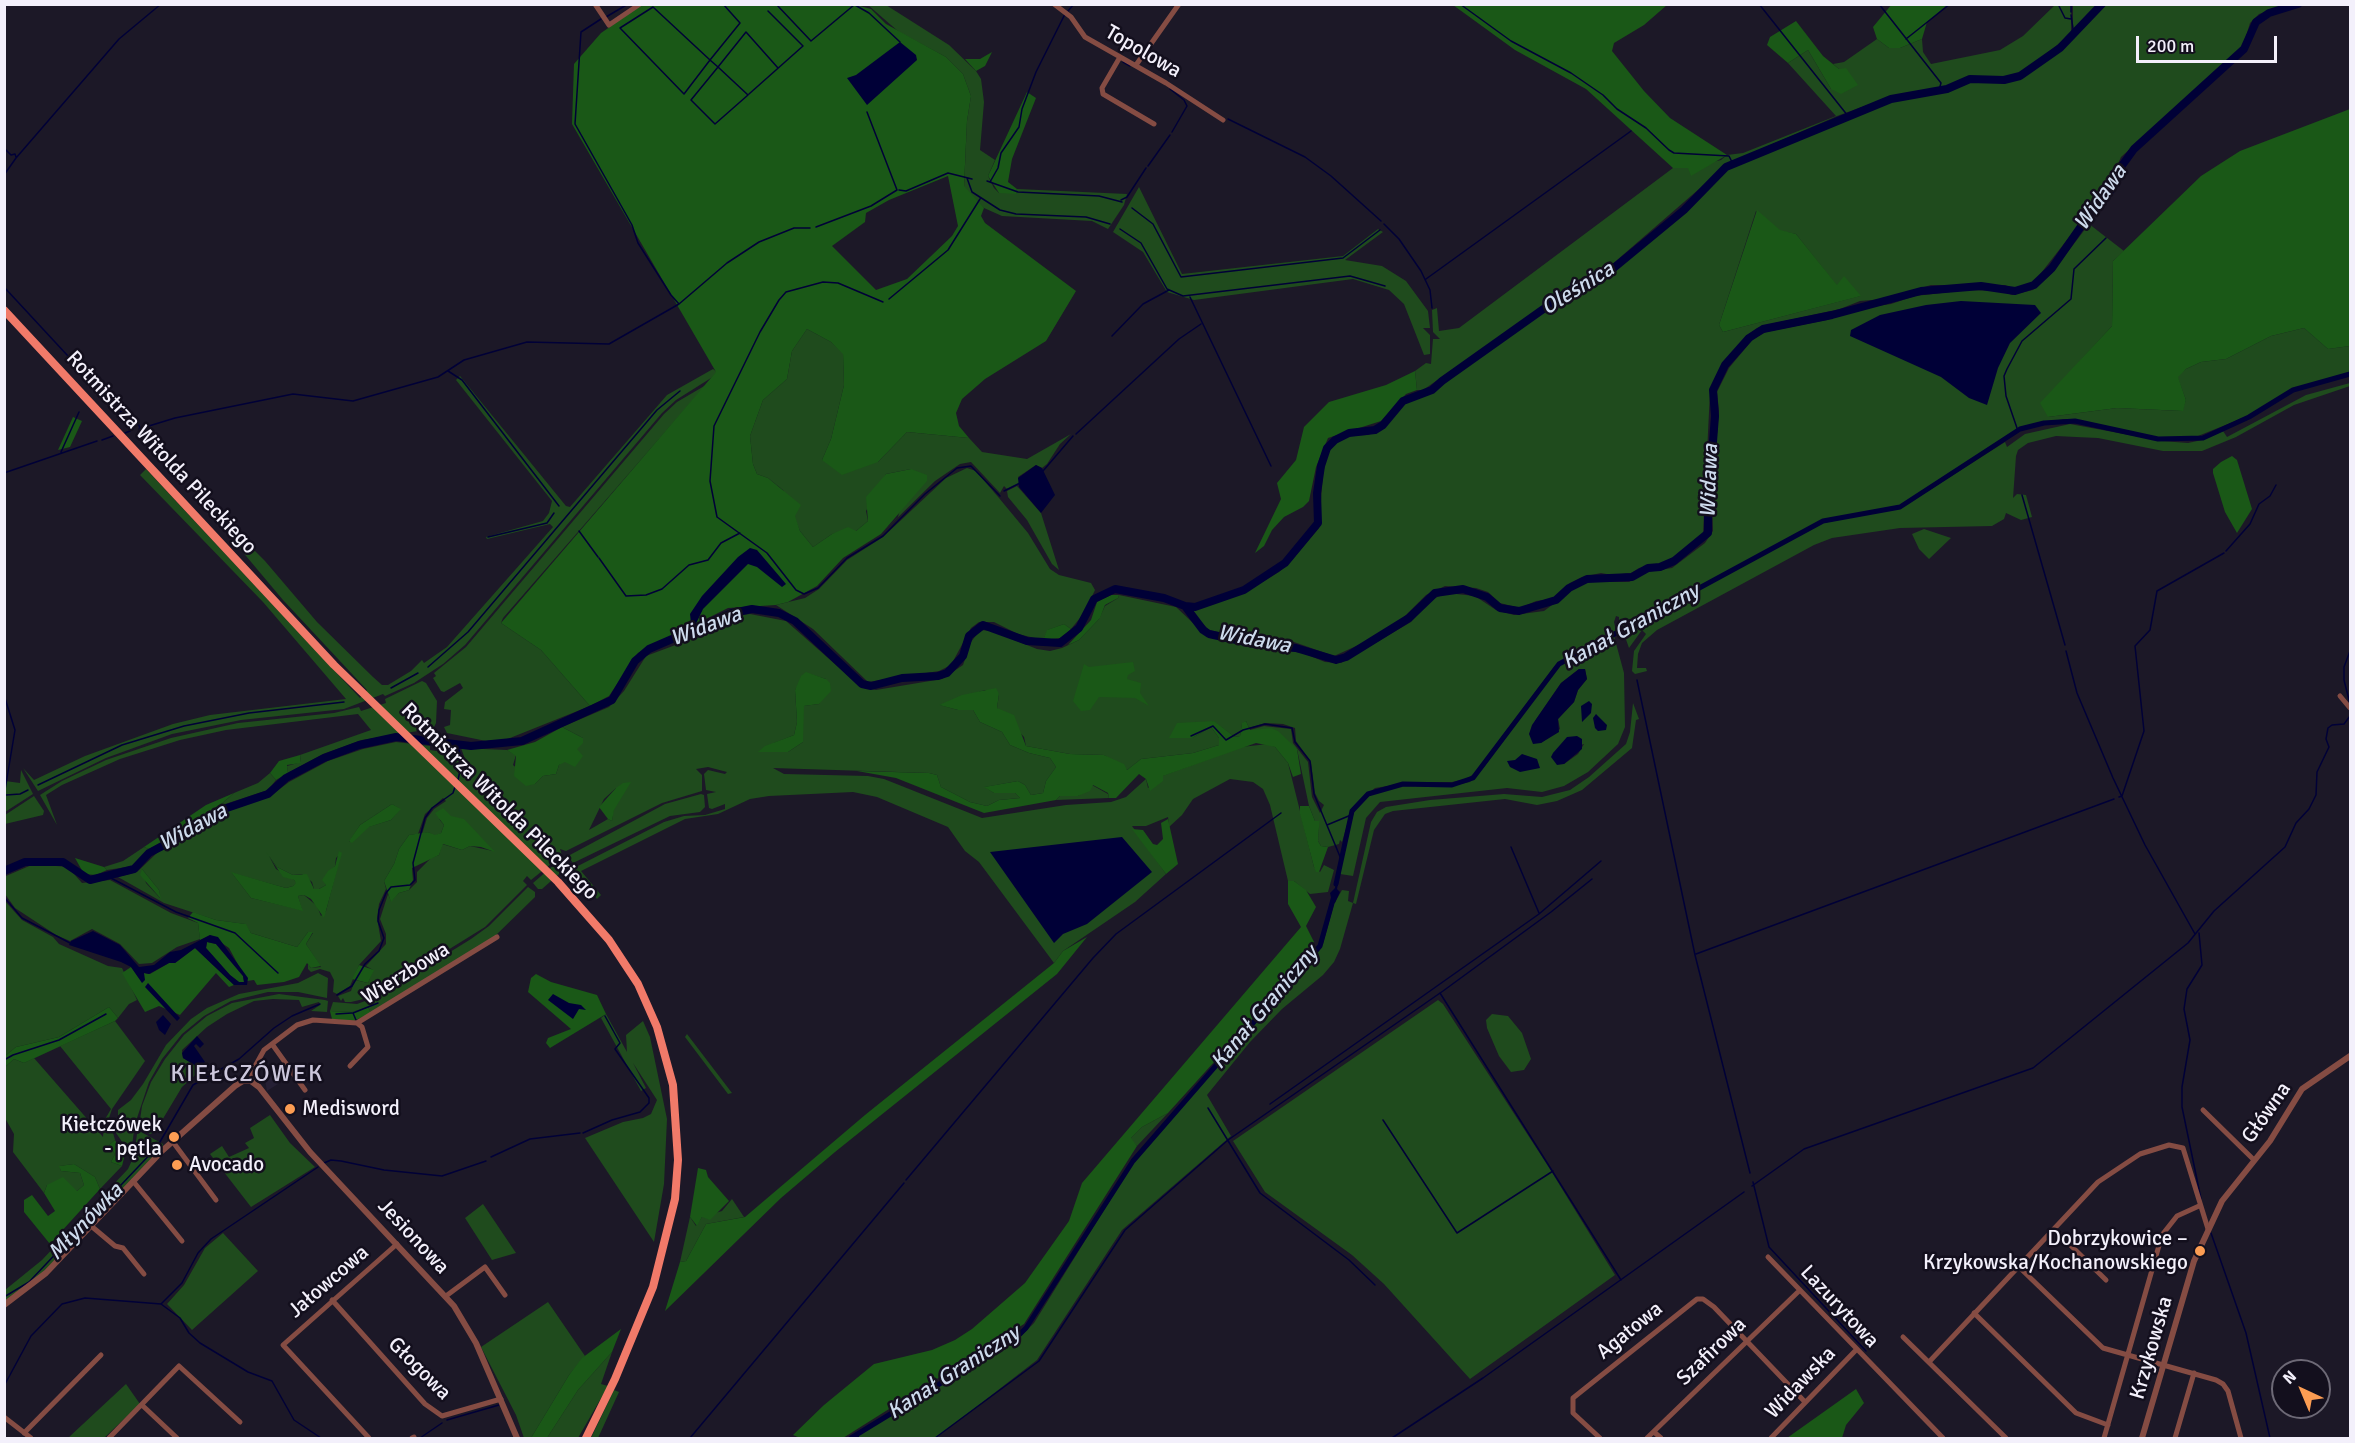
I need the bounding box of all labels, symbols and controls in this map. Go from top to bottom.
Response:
street label: Topolowa [1100,20,1186,84]
scale bar [2139,24,2280,62]
text: 200 m [2147,35,2194,57]
water label: Widawa [2069,160,2133,236]
water label: Oleśnica [1537,256,1619,322]
street label: Rotmistrza Witolda Pileckiego [60,346,262,560]
water label: Widawa [1696,444,1724,518]
water label: Kanał Graniczny [1558,578,1704,676]
water label: Widawa [667,601,745,653]
water label: Widawa [1215,620,1293,660]
street label: Rotmistrza Witolda Pileckiego [395,698,603,906]
water label: Widawa [154,799,232,857]
street label: Wierzbowa [357,937,455,1011]
water label: Kanał Graniczny [1206,941,1324,1075]
district label: KIEŁCZÓWEK [170,1061,324,1089]
street label: Główna [2237,1078,2297,1148]
place label: Medisword [302,1096,400,1122]
marker: Medisword [283,1102,297,1116]
place label: Kiełczówek - pętla [61,1112,162,1162]
marker: Kiełczówek - pętla [167,1130,181,1144]
place label: Avocado [189,1152,264,1178]
marker: Avocado [170,1158,184,1172]
water label: Młynówka [43,1178,129,1266]
street label: Jesionowa [372,1194,454,1280]
place label: Dobrzykowice – Krzykowska/Kochanowskiego [1923,1226,2188,1276]
street label: Jałowcowa [284,1240,374,1324]
marker: Dobrzykowice – Krzykowska/Kochanowskiego [2193,1244,2207,1258]
street label: Lazurytowa [1794,1260,1884,1354]
street label: Krzykowska [2125,1294,2179,1402]
street label: Agatowa [1592,1297,1668,1365]
street label: Szafirowa [1672,1313,1752,1391]
water label: Kanał Graniczny [883,1320,1025,1426]
street label: Głogowa [382,1332,456,1406]
street label: Widawska [1760,1342,1842,1424]
north arrow [2271,1359,2331,1419]
text: N [2279,1366,2301,1389]

